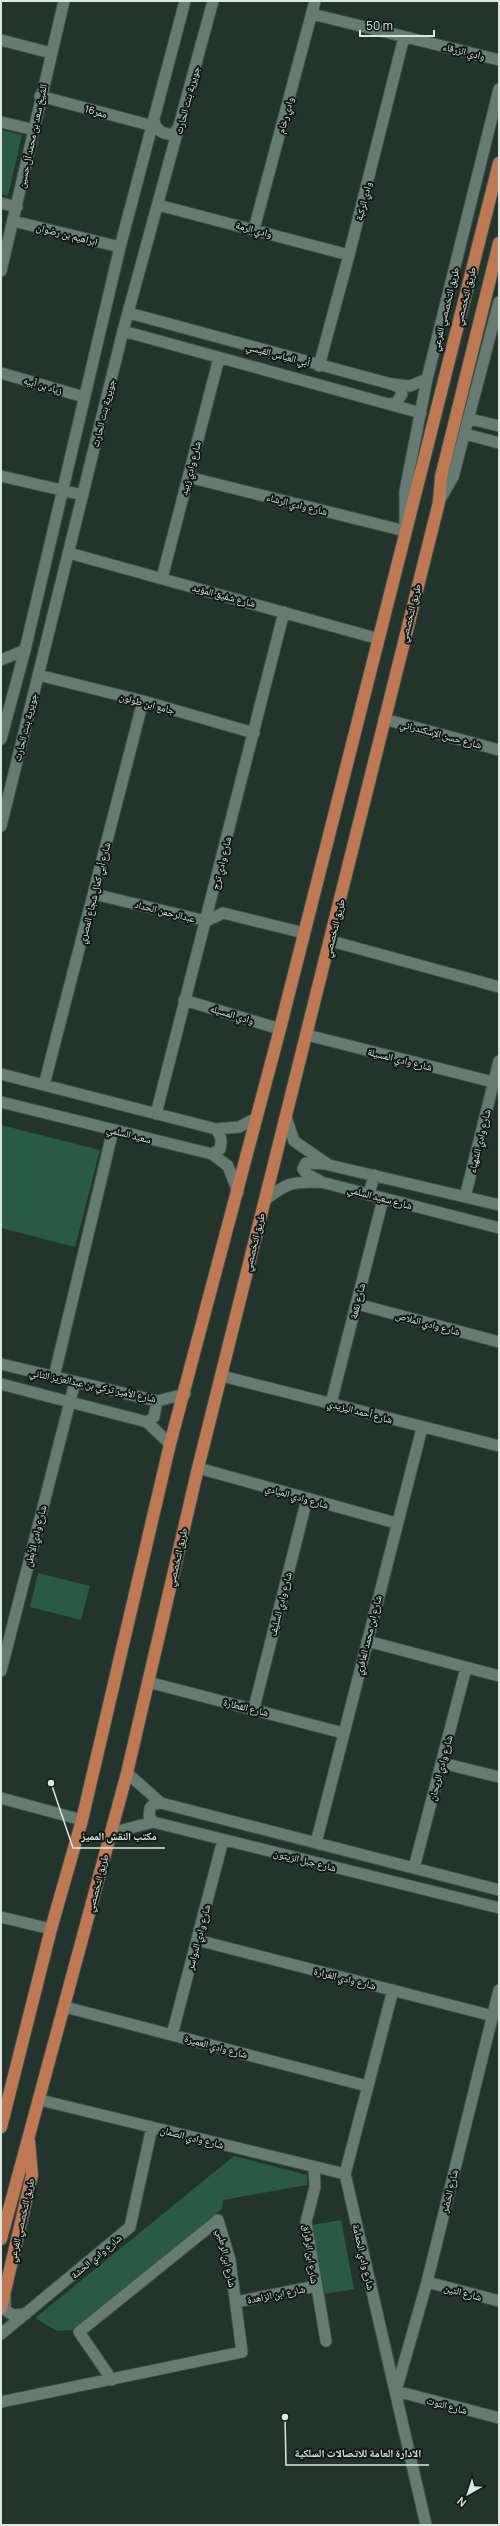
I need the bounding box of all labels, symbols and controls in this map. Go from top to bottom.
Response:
scale bar [360,12,434,38]
text: 50 m [366,17,393,34]
street label: وادي الزرقاء [441,39,487,65]
street label: جويرية بنت الحارث [171,64,203,135]
street label: الشيخ سعد بن محمد آل حسين [14,83,50,189]
street label: وادي رخام [273,95,298,135]
street label: ممر16 [83,101,109,121]
street label: وادي الركبة [351,180,376,222]
street label: وادي الرمة [234,217,274,242]
street label: ابراهيم بن رضوان [35,220,99,249]
street label: طريق التخصصي الفرعي [428,265,464,353]
street label: طريق التخصصي [451,265,481,327]
street label: أبي العباس القيسي [244,339,312,371]
street label: زياد بن أبيه [22,373,64,397]
street label: جويرية بنت الحارث [88,377,118,448]
street label: شارع وادي زبيد [176,439,206,497]
street label: شارع وادي الرشاء [265,490,329,520]
street label: شارع شفيق المؤيد [191,580,258,610]
street label: طريق التخصصي [396,582,426,644]
street label: جامع ابن طولون [118,689,177,717]
street label: جويرية بنت الحارث [10,691,40,762]
street label: شارع حسن الإسكندراني [398,716,484,753]
street label: شارع وادي ترج [208,835,236,891]
street label: شارع أبي كمال شجاع المصري [75,840,115,946]
street label: عبدالرحمن الحداد [133,897,197,925]
street label: طريق التخصصي [320,897,350,959]
street label: وادي المسيله [208,1001,256,1029]
street label: شارع وادي المسيلة [366,1044,434,1075]
street label: شارع وادي الشهباء [464,1107,495,1175]
street label: سعيد السلمي [105,1122,153,1148]
street label: شارع سعيد السلمي [346,1182,414,1214]
street label: طريق التخصصي [240,1211,270,1273]
street label: شارع نقعة [346,1281,368,1320]
street label: شارع وادي الملاص [394,1308,462,1340]
street label: شارع الأمير تركي بن عبدالعزيز الثاني [28,1365,158,1407]
street label: شارع أحمد اليزيدي [325,1396,395,1428]
street label: شارع وادي الميادي [263,1480,331,1513]
street label: شارع وادي الأبطن [21,1503,51,1569]
street label: طريق التخصصي [163,1526,192,1588]
street label: شارع وادي السليف [265,1570,296,1638]
street label: شارع ابن محمد العافري [351,1593,386,1677]
street label: شارع القطارة [222,1695,270,1719]
street label: شارع وادي الريحان [425,1733,457,1803]
callout: مكتب النقش المميز [73,1825,165,1848]
text: مكتب النقش المميز [80,1828,157,1844]
street label: شارع جبل الزيتون [272,1845,338,1875]
street label: طريق التخصصي [83,1852,113,1914]
street label: شارع وادي الدواسر [182,1902,215,1973]
street label: شارع وادي الغرارة [312,1964,378,1994]
street label: شارع وادي العميرة [182,2031,250,2063]
street label: شارع وادي الصمان [158,2122,226,2153]
street label: شارع الخضر [437,2168,461,2215]
street label: طريق التخصصي الفرعي [5,2176,39,2264]
street label: شارع وادي الحمامة [348,2223,378,2292]
street label: شارع ابن الرقراق [300,2224,322,2285]
street label: شارع ابن الرطبي [213,2228,240,2289]
street label: شارع وادي الحشة [67,2230,126,2283]
street label: شارع التين [443,2280,484,2304]
street label: شارع ابن الزاهدة [246,2281,307,2306]
street label: شارع التوت [425,2393,469,2417]
callout: الادارة العامة للاتصالات السلكية [286,2442,429,2465]
text: الادارة العامة للاتصالات السلكية [295,2445,421,2460]
north arrow [448,2474,488,2514]
text: N [454,2494,469,2510]

